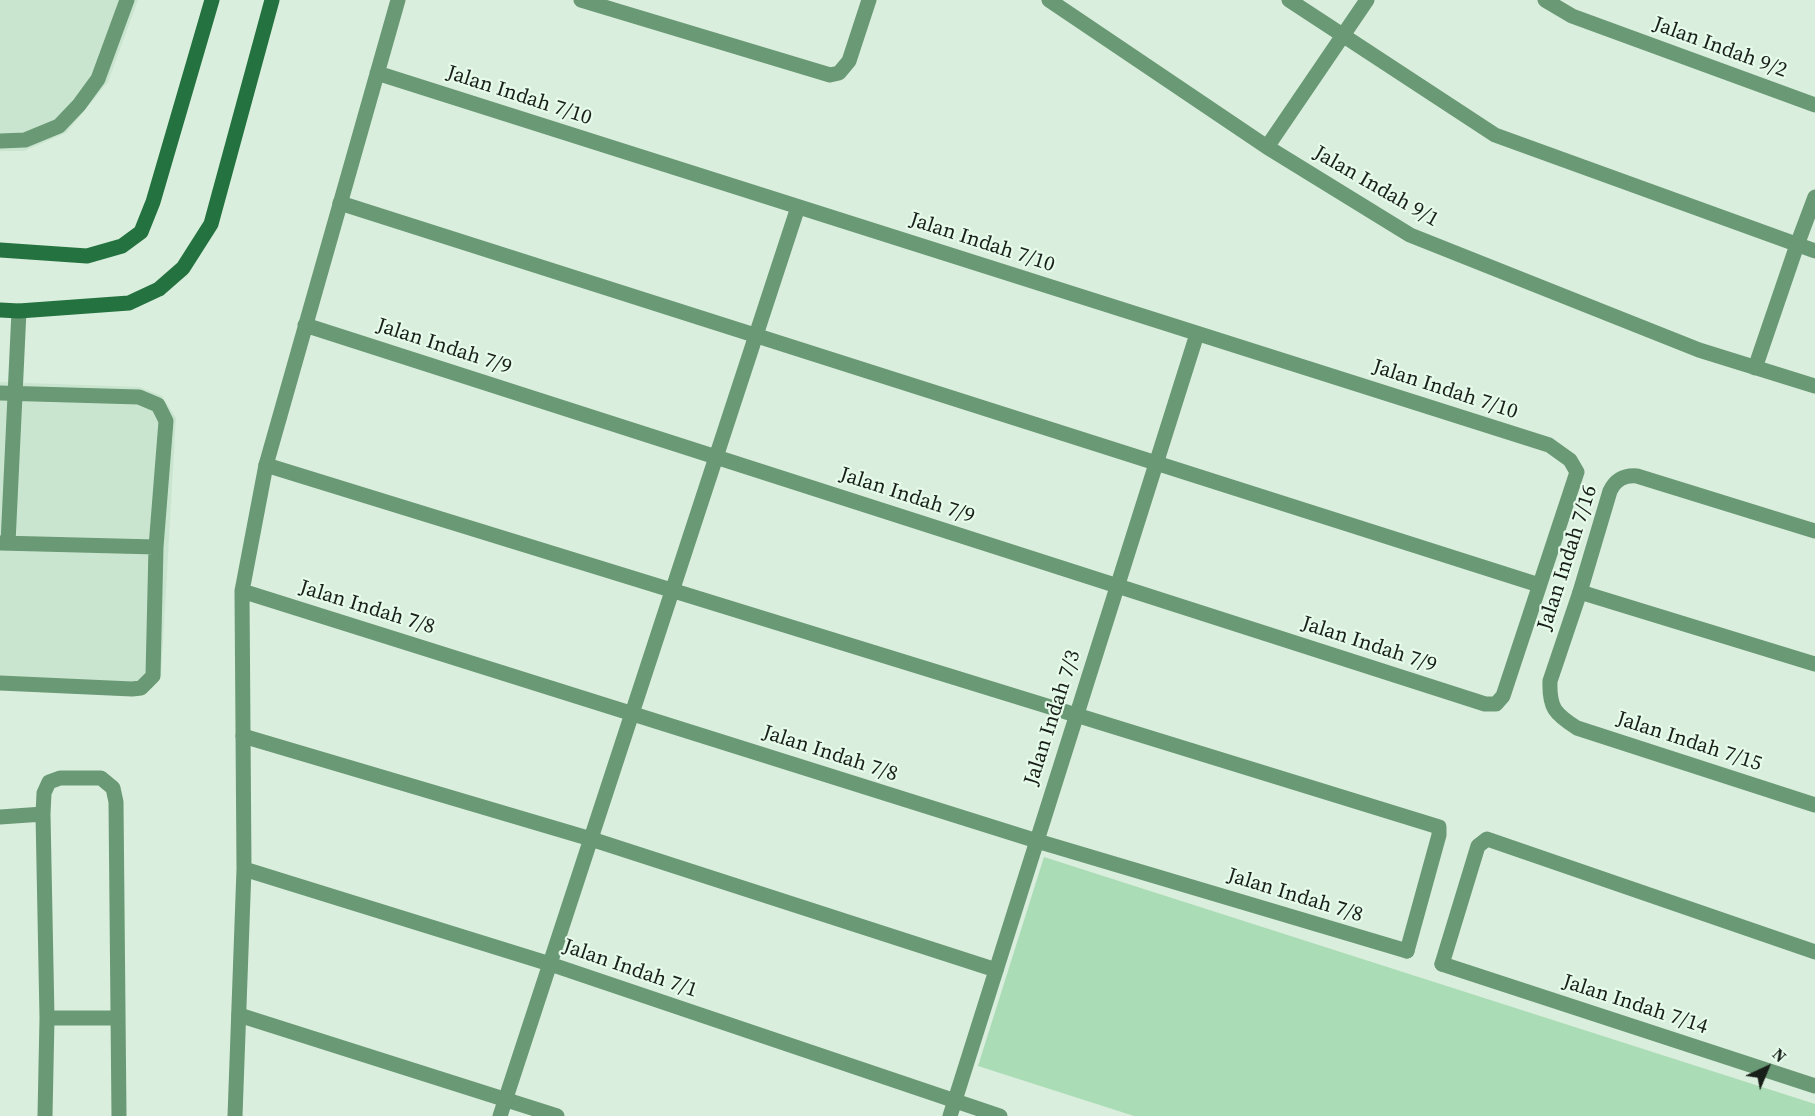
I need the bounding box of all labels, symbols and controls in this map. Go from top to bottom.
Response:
street label: Jalan Indah 9/2 [1650,12,1790,84]
street label: Jalan Indah 7/10 [443,61,595,131]
street label: Jalan Indah 9/1 [1309,141,1443,233]
street label: Jalan Indah 7/10 [906,208,1058,278]
street label: Jalan Indah 7/9 [373,313,515,381]
street label: Jalan Indah 7/10 [1369,355,1521,425]
street label: Jalan Indah 7/9 [836,462,978,530]
street label: Jalan Indah 7/16 [1533,482,1603,634]
street label: Jalan Indah 7/8 [296,575,438,641]
street label: Jalan Indah 7/9 [1298,611,1440,679]
street label: Jalan Indah 7/3 [1019,647,1087,789]
street label: Jalan Indah 7/15 [1613,707,1765,777]
street label: Jalan Indah 7/8 [759,720,901,788]
street label: Jalan Indah 7/8 [1224,863,1366,929]
street label: Jalan Indah 7/1 [559,934,701,1004]
street label: Jalan Indah 7/14 [1559,970,1711,1040]
north arrow [1737,1038,1797,1098]
text: N [1768,1043,1791,1067]

